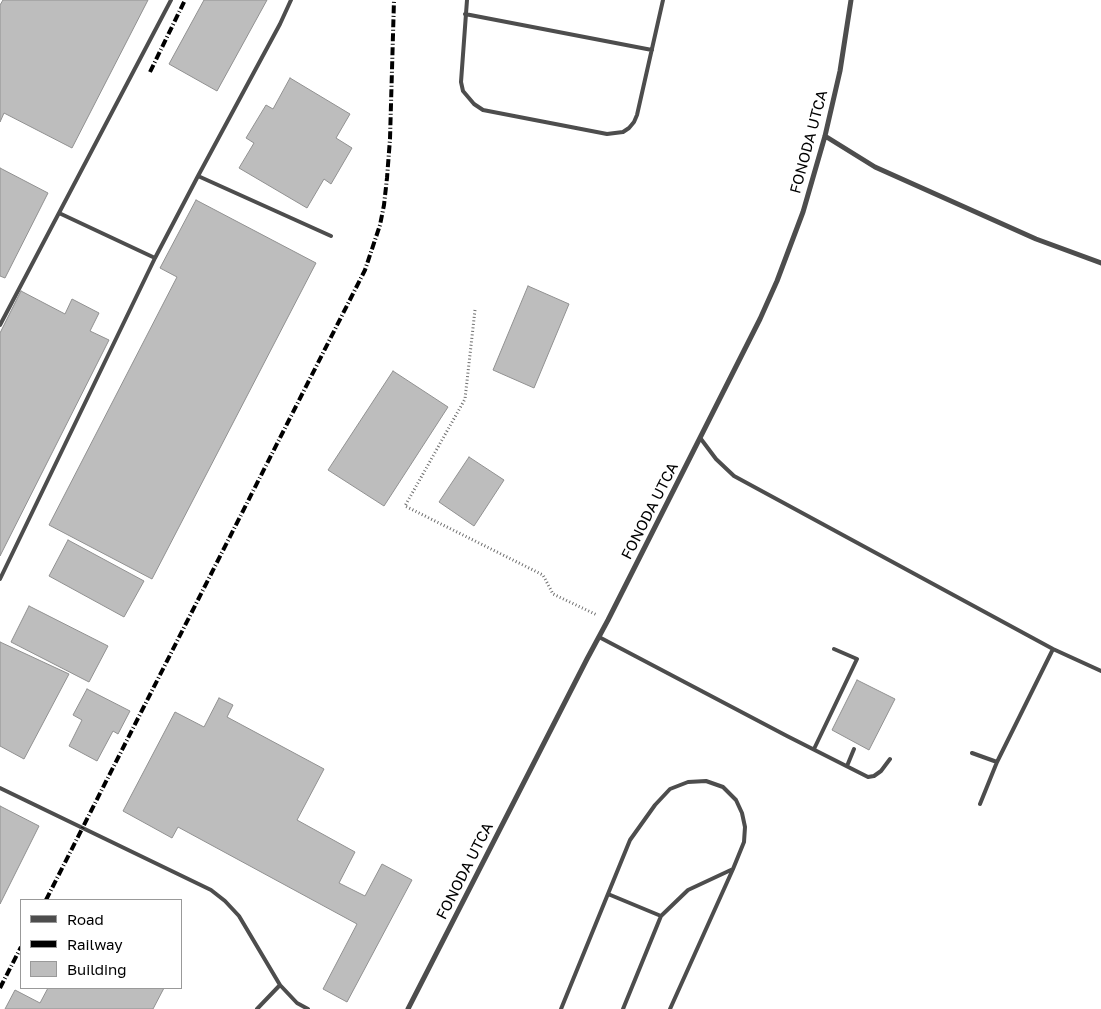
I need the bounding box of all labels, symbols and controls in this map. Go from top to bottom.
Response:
street label: FONODA UTCA [787,88,831,196]
street label: FONODA UTCA [618,460,682,562]
street label: FONODA UTCA [433,820,497,922]
legend [20,899,182,989]
text: Road [67,910,104,928]
text: Railway [67,935,123,953]
text: Building [67,960,127,978]

